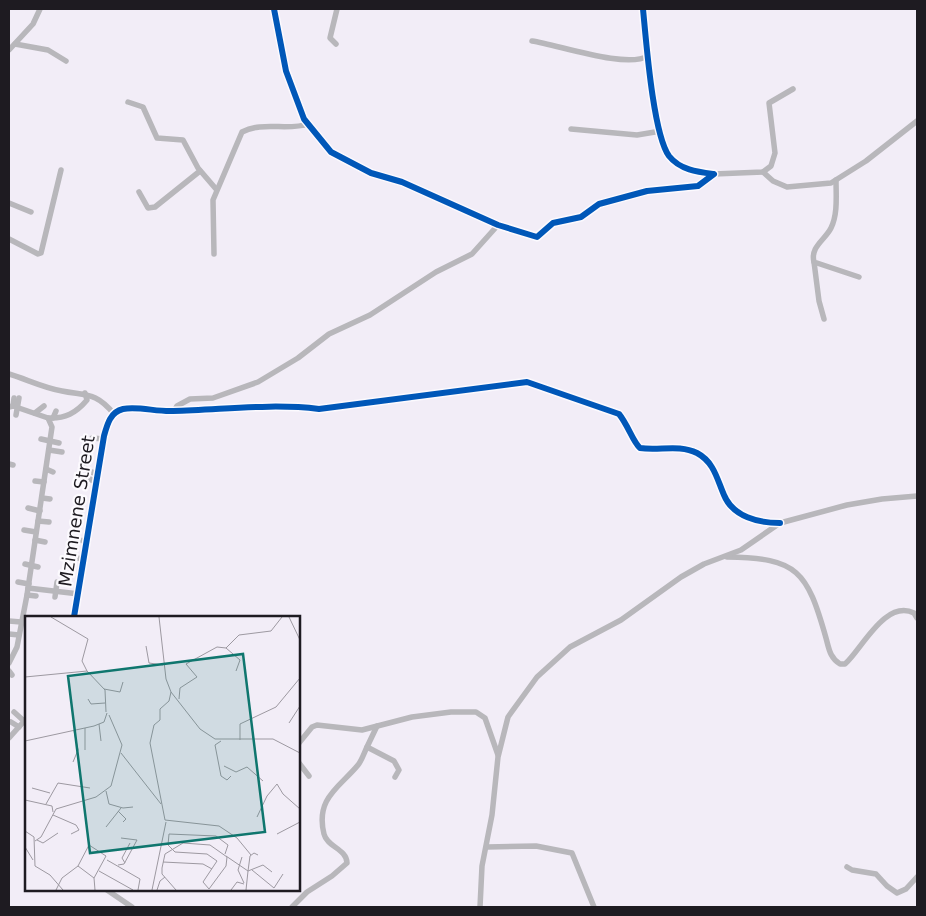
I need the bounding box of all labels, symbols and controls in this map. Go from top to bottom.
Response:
street label: Mzimnene Street [54,434,99,588]
inset map [25,616,300,891]

